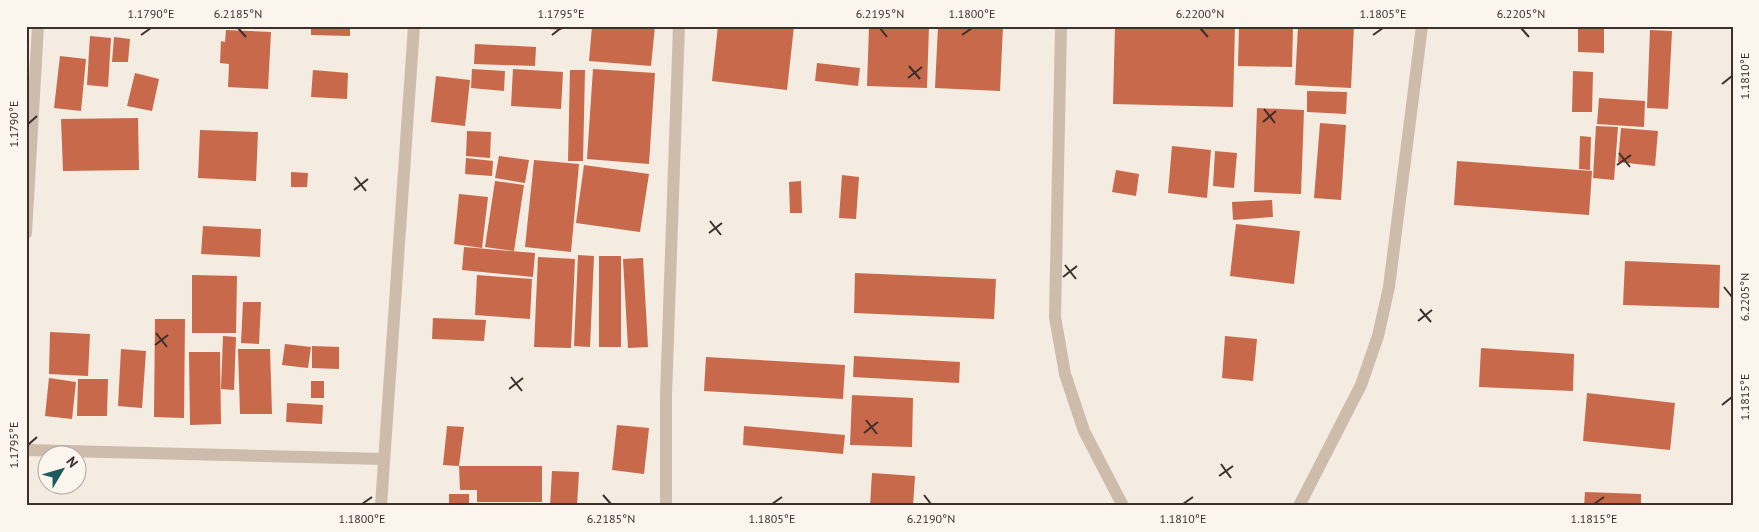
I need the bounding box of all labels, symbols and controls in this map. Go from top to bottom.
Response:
text: 1.1790°E [128,6,174,21]
text: 6.2185°N [214,6,262,21]
text: 1.1795°E [538,6,584,21]
text: 6.2195°N [856,6,904,21]
text: 1.1800°E [949,6,995,21]
text: 6.2200°N [1176,6,1224,21]
text: 1.1805°E [1360,6,1406,21]
text: 6.2205°N [1497,6,1545,21]
text: 1.1810°E [1737,53,1752,99]
text: 1.1790°E [6,101,21,147]
text: 6.2205°N [1737,273,1752,321]
text: 1.1815°E [1737,374,1752,420]
text: 1.1795°E [6,422,21,468]
north arrow [38,444,88,494]
text: N [62,453,82,471]
text: 1.1800°E [339,511,385,526]
text: 6.2185°N [587,511,635,526]
text: 1.1805°E [749,511,795,526]
text: 6.2190°N [907,511,955,526]
text: 1.1810°E [1160,511,1206,526]
text: 1.1815°E [1571,511,1617,526]

